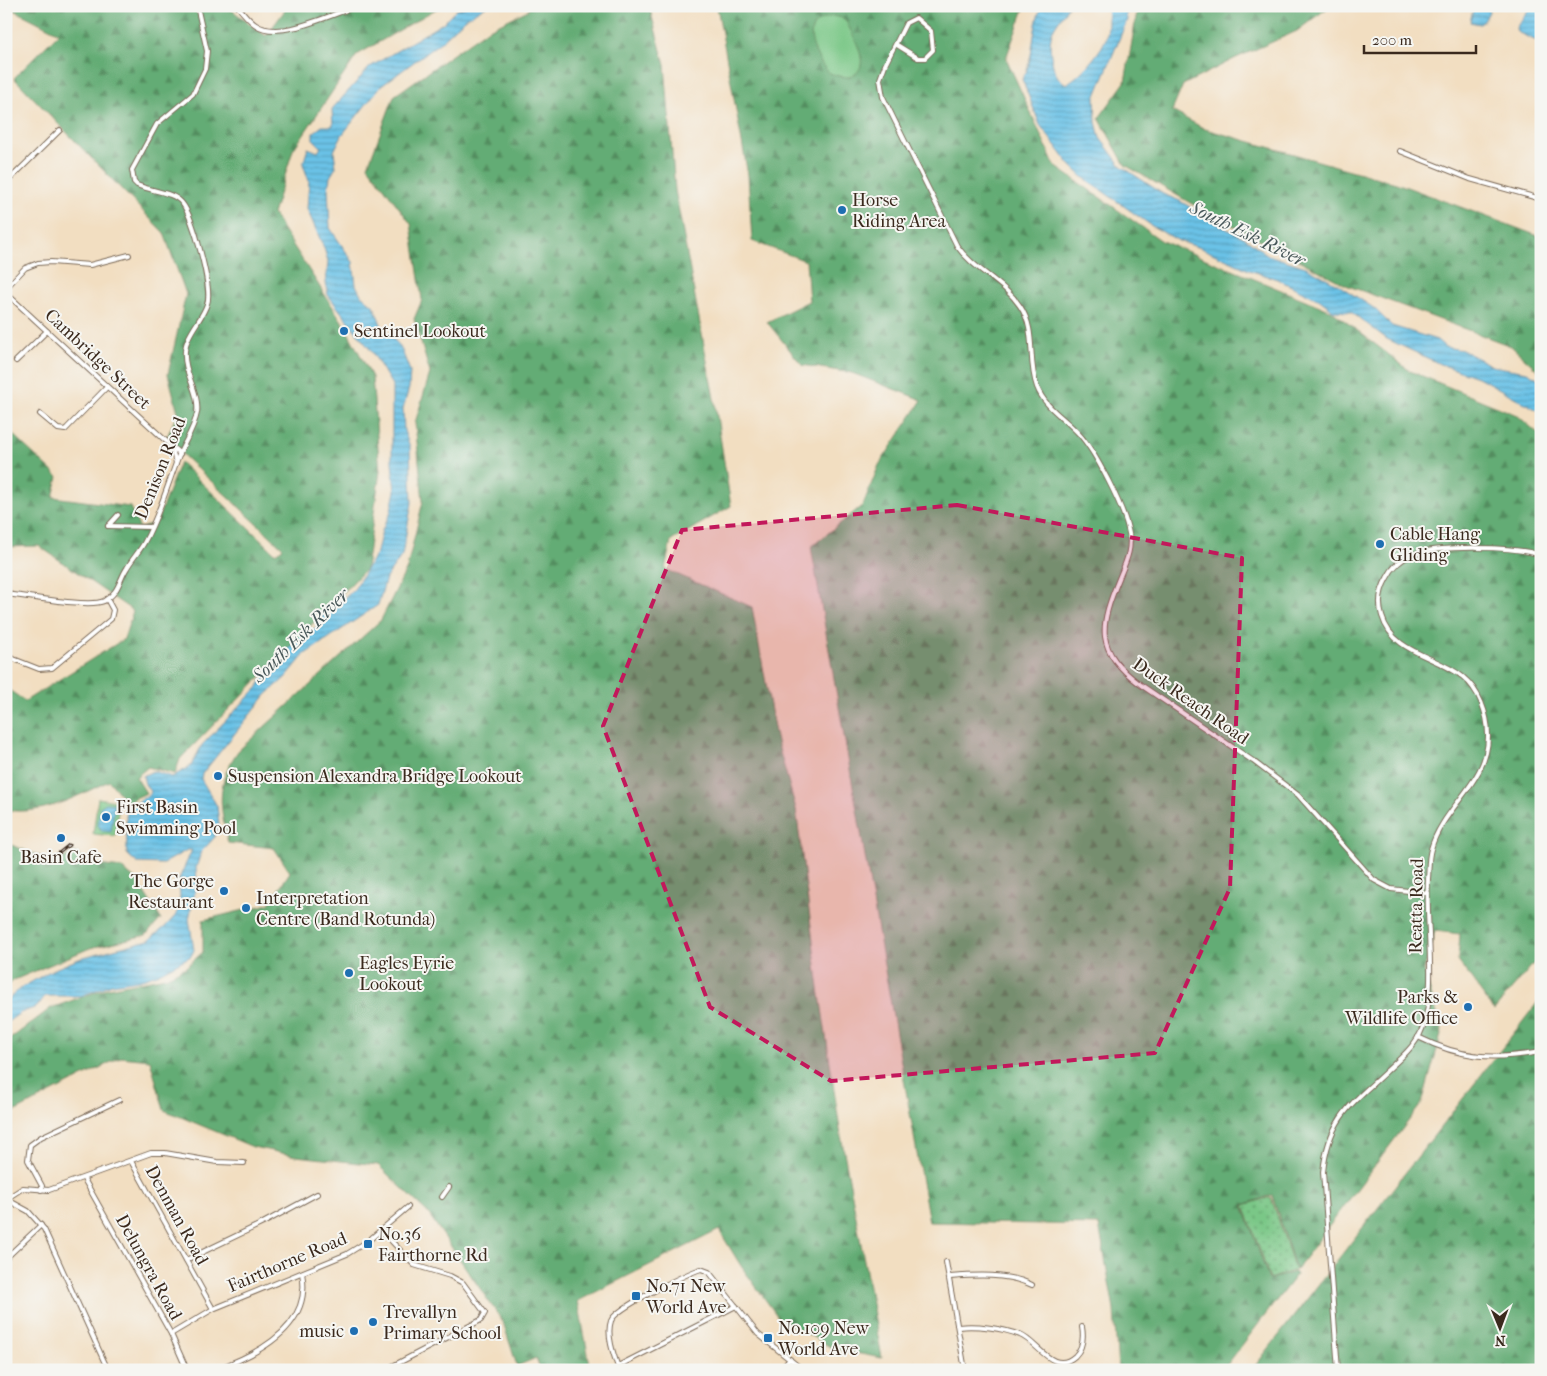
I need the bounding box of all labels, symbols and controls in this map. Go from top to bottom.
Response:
scale bar [1364,22,1477,54]
text: 200 m [1372,31,1412,49]
place label: Horse Riding Area [852,190,946,232]
water label: South Esk River [1185,196,1310,272]
marker: Horse Riding Area [836,204,848,216]
street label: Cambridge Street [40,305,155,414]
place label: Sentinel Lookout [354,321,486,342]
marker: Sentinel Lookout [338,325,350,337]
street label: Denison Road [130,414,191,522]
place label: Cable Hang Gliding [1390,524,1480,566]
marker: Cable Hang Gliding [1374,538,1386,550]
water label: South Esk River [247,583,355,688]
street label: Duck Reach Road [1129,654,1253,749]
place label: Suspension Alexandra Bridge Lookout [228,766,522,787]
marker: Suspension Alexandra Bridge Lookout [212,770,224,782]
place label: First Basin Swimming Pool [116,797,236,839]
marker: First Basin Swimming Pool [100,811,112,823]
marker: Basin Cafe [55,832,67,844]
place label: Basin Cafe [20,847,102,868]
street label: Reatta Road [1405,858,1428,954]
place label: The Gorge Restaurant [128,871,215,913]
marker: The Gorge Restaurant [218,885,230,897]
place label: Interpretation Centre (Band Rotunda) [256,888,435,930]
marker: Interpretation Centre (Band Rotunda) [240,902,252,914]
place label: Eagles Eyrie Lookout [359,953,454,995]
marker: Eagles Eyrie Lookout [343,967,355,979]
place label: Parks & Wildlife Office [1344,987,1458,1029]
marker: Parks & Wildlife Office [1462,1001,1474,1013]
street label: Denman Road [141,1162,213,1269]
street label: Delungra Road [111,1211,186,1324]
place label: No.36 Fairthorne Rd [378,1224,488,1266]
street label: Fairthorne Road [225,1228,350,1297]
marker: No.36 Fairthorne Rd [362,1238,374,1250]
place label: No.71 New World Ave [645,1276,726,1318]
marker: No.71 New World Ave [630,1290,642,1302]
place label: Trevallyn Primary School [383,1302,502,1344]
north arrow [1474,1304,1524,1354]
marker: Trevallyn Primary School [367,1316,379,1328]
place label: No.109 New World Ave [777,1318,870,1360]
place label: music [299,1321,344,1342]
marker: music [348,1325,360,1337]
marker: No.109 New World Ave [762,1332,774,1344]
text: N [1494,1332,1506,1349]

